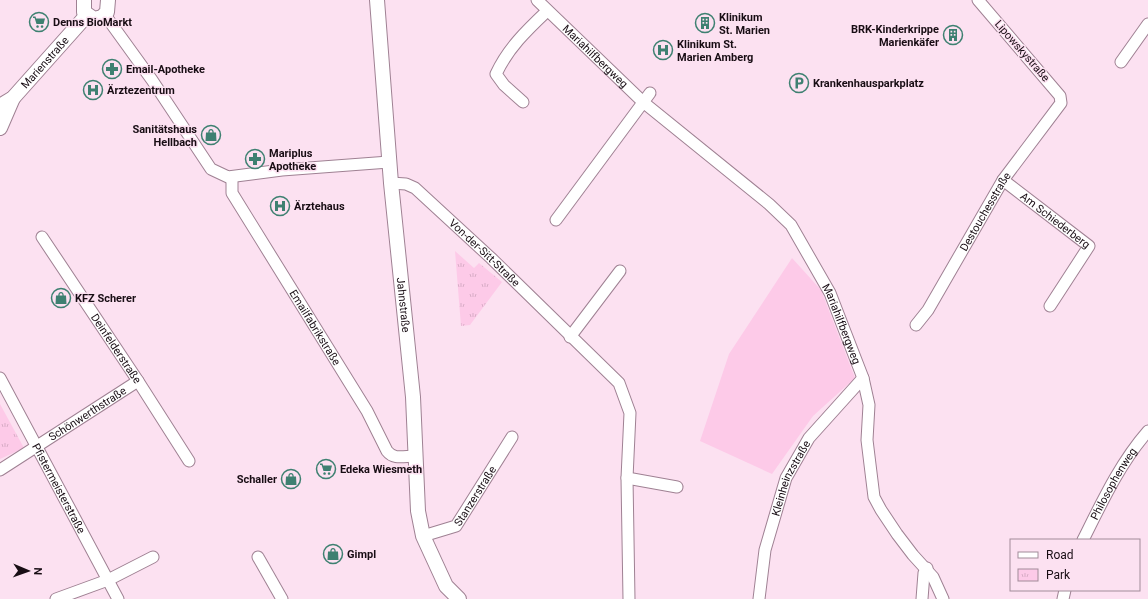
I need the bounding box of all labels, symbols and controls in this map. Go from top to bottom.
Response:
supermarket icon: Denns BioMarkt [28,11,50,33]
place label: Klinikum St. Marien [719,11,770,37]
building icon: Klinikum St. Marien [694,12,716,34]
place label: Denns BioMarkt [53,16,132,29]
street label: Lipowskystraße [992,18,1052,84]
street label: Mariahilfbergweg [560,22,631,90]
place label: BRK-Kinderkrippe Marienkäfer [851,23,939,49]
building icon: BRK-Kinderkrippe Marienkäfer [942,24,964,46]
street label: Marienstraße [18,34,71,91]
place label: Klinikum St. Marien Amberg [677,38,753,64]
hospital icon: Klinikum St. Marien Amberg [652,39,674,61]
pharmacy icon: Email-Apotheke [101,58,123,80]
place label: Email-Apotheke [126,63,205,76]
parking icon: Krankenhausparkplatz [788,72,810,94]
place label: Krankenhausparkplatz [813,77,924,90]
hospital icon: Ärztezentrum [82,79,104,101]
place label: Ärztezentrum [107,83,175,97]
place label: Sanitätshaus Hellbach [132,123,197,149]
shop icon: Sanitätshaus Hellbach [200,124,222,146]
place label: Mariplus Apotheke [269,147,316,173]
pharmacy icon: Mariplus Apotheke [244,148,266,170]
street label: Destouchesstraße [957,169,1013,253]
street label: Am Schiederberg [1018,189,1093,251]
hospital icon: Ärztehaus [269,195,291,217]
place label: Ärztehaus [294,199,345,213]
street label: Von-der-Sitt-Straße [447,216,523,289]
street label: Jahnstraße [394,277,413,333]
street label: Mariahilfbergweg [820,281,863,366]
shop icon: KFZ Scherer [50,287,72,309]
street label: Emailfabrikstraße [287,287,344,368]
place label: KFZ Scherer [75,292,136,305]
street label: Deinfelderstraße [88,311,144,386]
street label: Schönwerthstraße [46,384,129,443]
street label: Kleinheinzstraße [769,438,813,517]
street label: Pfistermeisterstraße [30,441,88,536]
street label: Philosophenweg [1088,445,1139,522]
supermarket icon: Edeka Wiesmeth [315,458,337,480]
place label: Edeka Wiesmeth [340,463,422,476]
street label: Stanzerstraße [451,463,499,528]
shop icon: Schaller [280,468,302,490]
place label: Schaller [237,473,277,486]
legend [1010,539,1140,591]
shop icon: Gimpl [322,543,344,565]
place label: Gimpl [347,548,376,561]
text: Road [1046,548,1074,562]
north arrow [8,551,48,591]
text: N [31,567,44,576]
text: Park [1046,568,1071,582]

